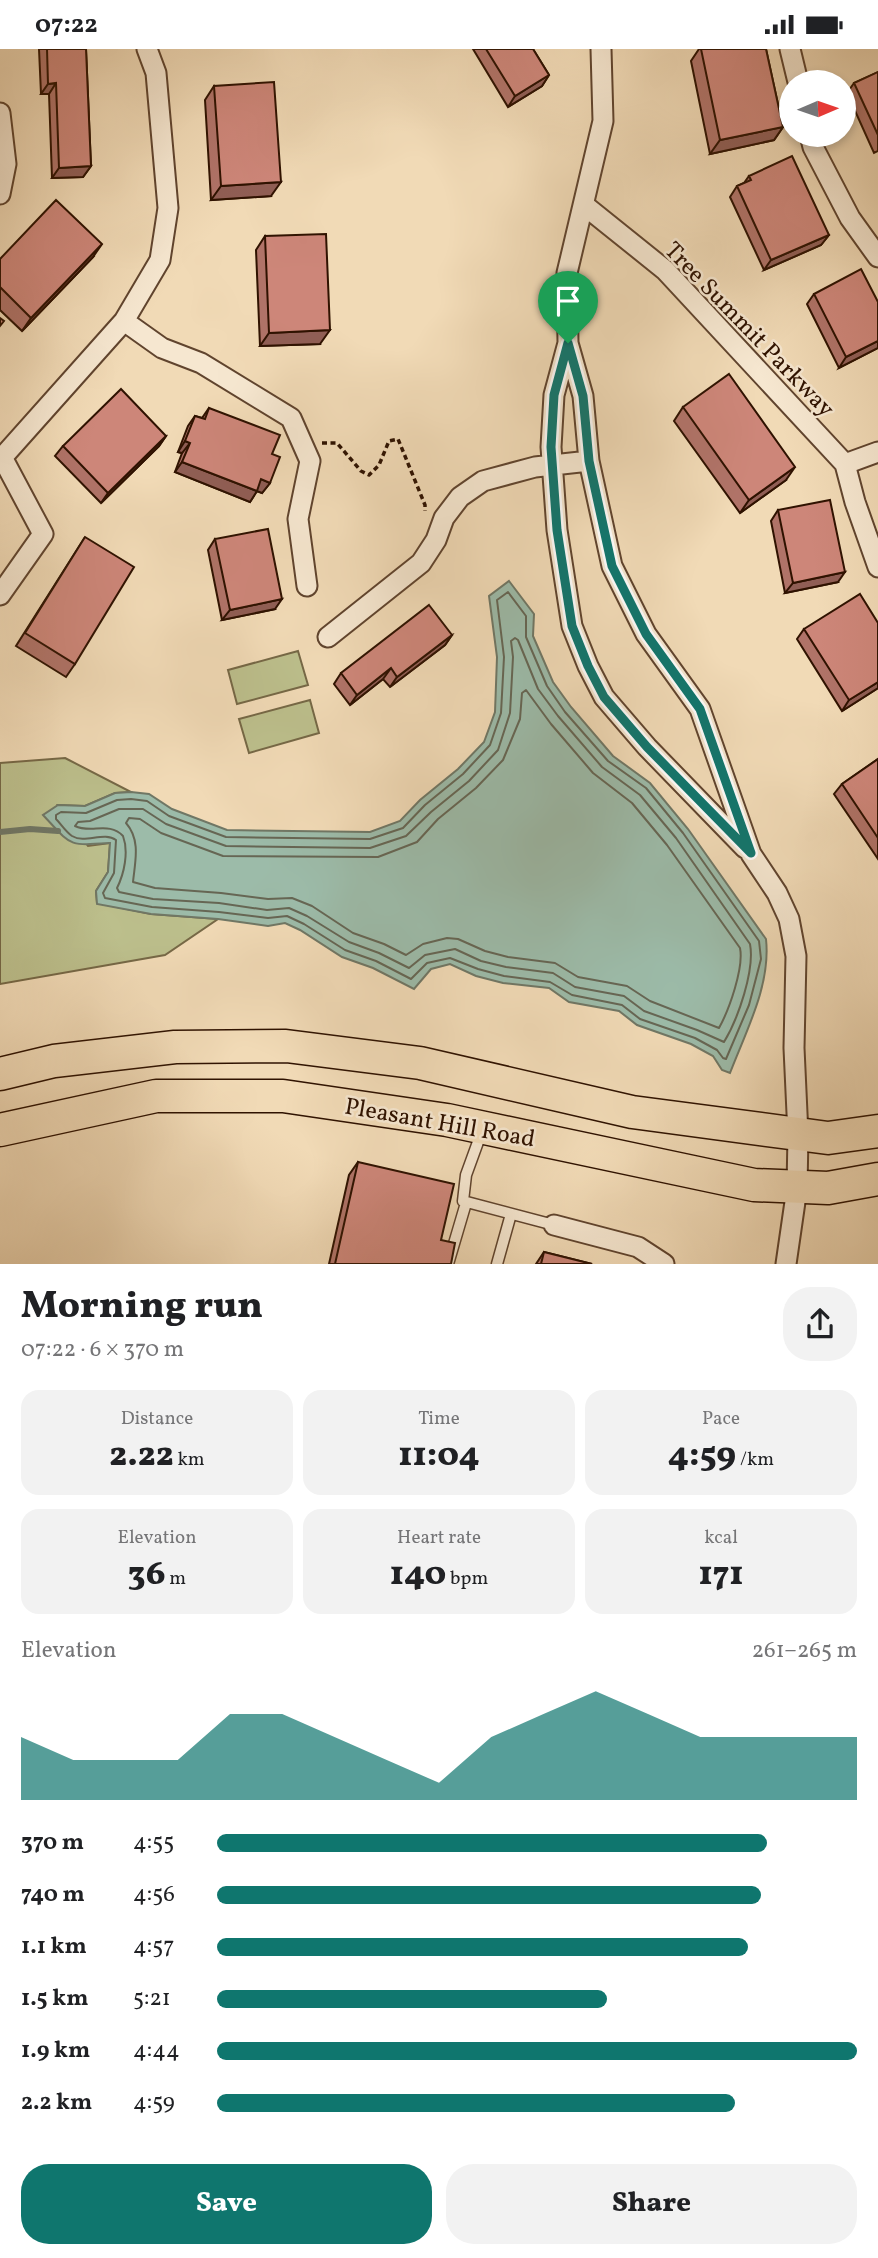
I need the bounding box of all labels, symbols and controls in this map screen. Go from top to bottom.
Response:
text: 07:22 [35,7,98,43]
north arrow [779,70,856,147]
map controls [779,70,856,147]
street label: Tree Summit Parkway [656,235,841,426]
pin [538,271,598,343]
icon: arrive [549,282,587,320]
street label: Pleasant Hill Road [342,1090,538,1157]
text: Morning run [21,1281,263,1334]
button: share [783,1287,857,1361]
text: 07:22 · 6 × 370 m [21,1334,184,1366]
text: Distance [121,1406,193,1432]
text: Time [418,1406,460,1432]
text: Pace [702,1406,740,1432]
text: 2.22 [109,1432,174,1480]
text: 11:04 [398,1432,480,1480]
text: 4:59 [668,1432,736,1480]
text: km [174,1447,205,1473]
text: /km [736,1447,774,1473]
text: Elevation [118,1525,196,1551]
text: Heart rate [397,1525,481,1551]
text: kcal [704,1525,738,1551]
text: 36 [128,1551,166,1599]
text: 140 [390,1551,446,1599]
text: 171 [698,1551,744,1599]
text: m [166,1566,186,1592]
text: bpm [446,1566,488,1592]
text: Elevation [21,1635,117,1667]
text: 261–265 m [752,1635,857,1667]
text: 370 m [21,1827,84,1859]
text: 4:55 [133,1827,174,1859]
text: 740 m [21,1879,85,1911]
text: 4:56 [133,1879,175,1911]
text: 1.1 km [21,1931,87,1963]
text: 4:57 [133,1931,174,1963]
text: 1.5 km [21,1983,88,2015]
text: 5:21 [133,1983,171,2015]
text: 1.9 km [21,2035,90,2067]
text: 4:44 [133,2035,180,2067]
text: 2.2 km [21,2087,92,2119]
text: 4:59 [133,2087,175,2119]
button: Save [21,2164,432,2244]
button: Share [446,2164,857,2244]

